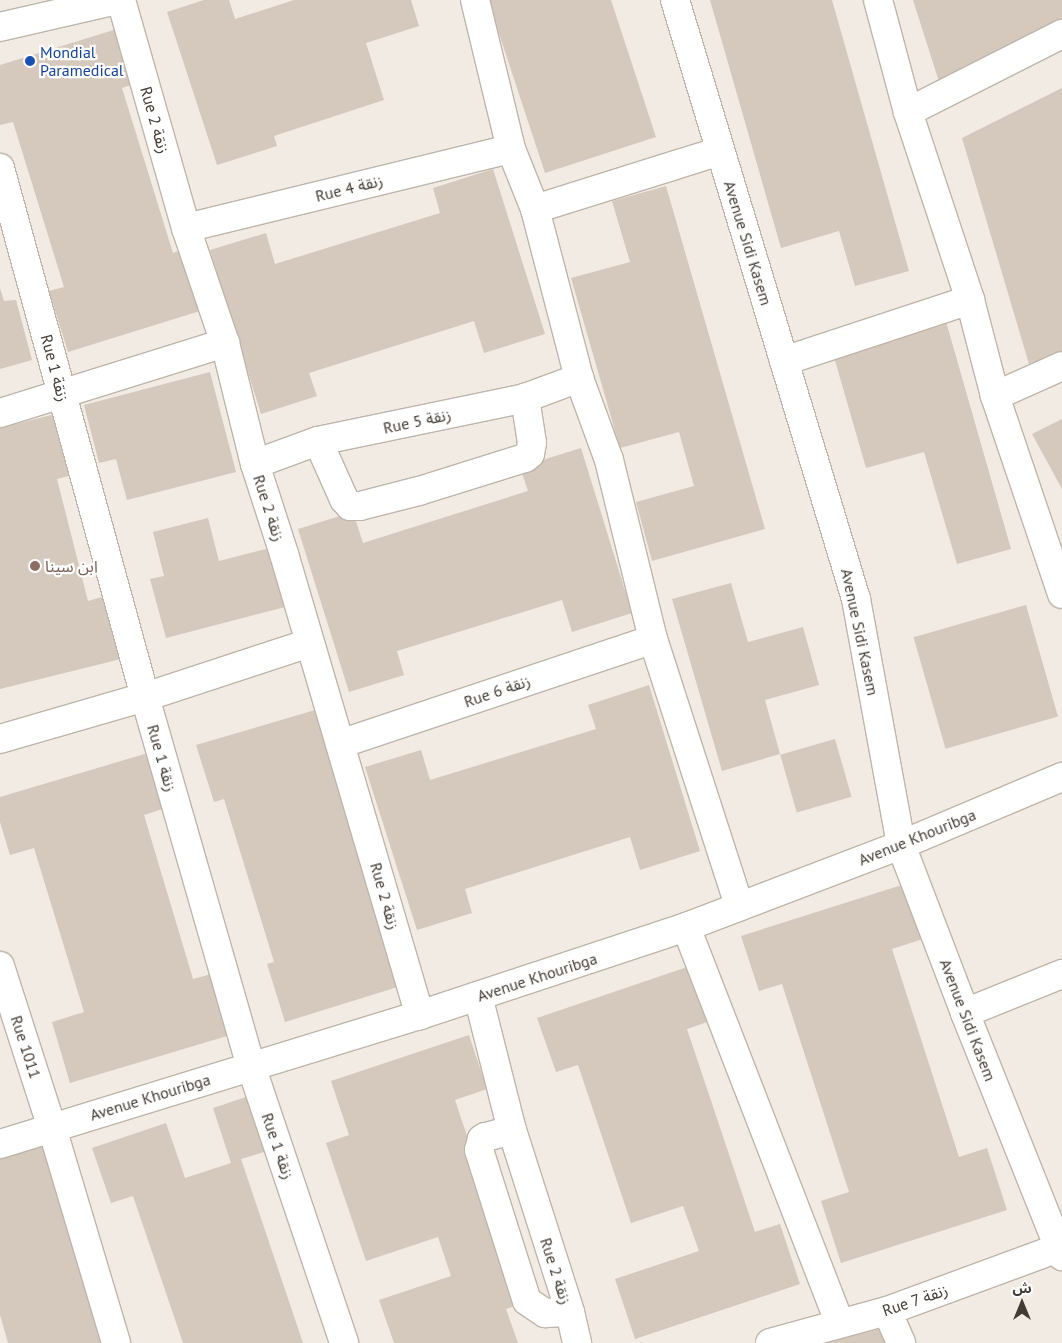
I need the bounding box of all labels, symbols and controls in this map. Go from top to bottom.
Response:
place label: Mondial Paramedical [40,42,124,80]
marker: Mondial Paramedical [24,55,36,67]
street label: Rue 2 زنقة [136,84,174,156]
street label: Rue 4 زنقة [313,170,385,206]
street label: Avenue Sidi Kasem [720,178,776,308]
street label: Rue 1 زنقة [37,332,73,404]
street label: Rue 5 زنقة [381,404,453,438]
street label: Rue 2 زنقة [249,472,289,544]
place label: ابن سينا [45,556,98,576]
marker: ابن سينا [29,560,41,572]
street label: Avenue Sidi Kasem [837,567,883,697]
street label: Rue 6 زنقة [461,671,533,711]
street label: Rue 1 زنقة [143,722,181,794]
street label: Avenue Khouribga [856,805,978,869]
street label: Rue 2 زنقة [366,860,404,932]
street label: Avenue Khouribga [475,949,599,1005]
street label: Avenue Sidi Kasem [936,956,1000,1084]
street label: Rue 1011 [7,1013,45,1081]
street label: Avenue Khouribga [87,1070,213,1124]
street label: Rue 1 زنقة [258,1110,298,1182]
street label: Rue 2 زنقة [536,1235,576,1307]
north arrow [997,1278,1047,1328]
text: ش [1012,1279,1032,1297]
street label: Rue 7 زنقة [879,1280,951,1320]

